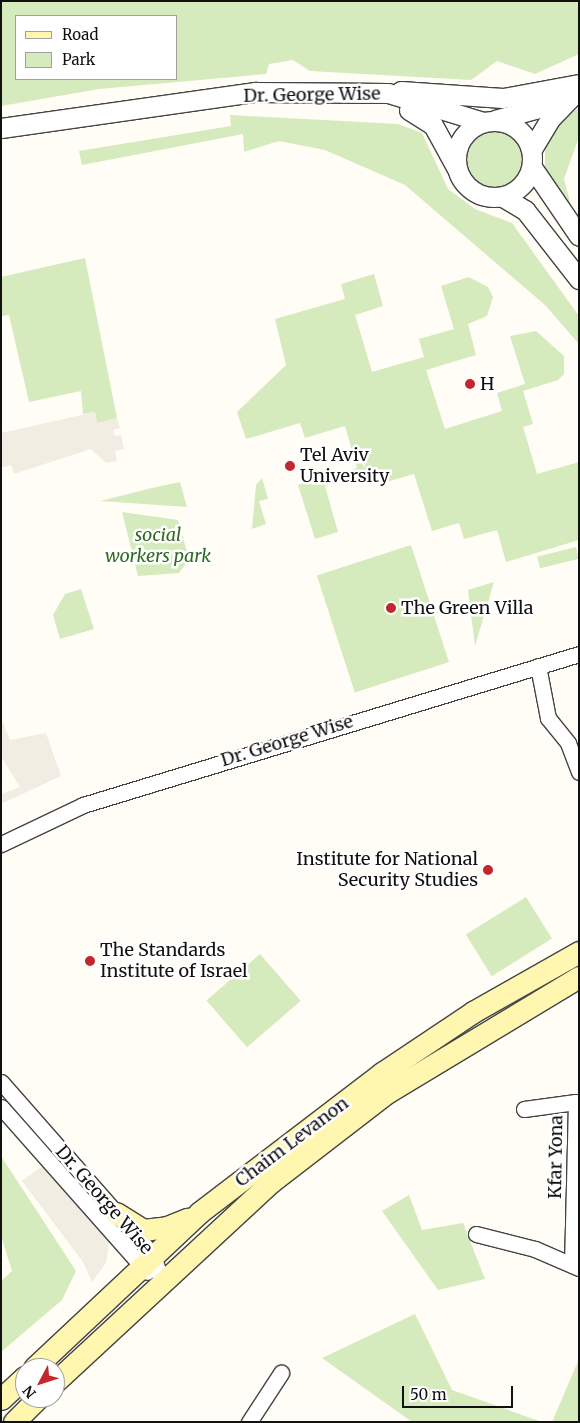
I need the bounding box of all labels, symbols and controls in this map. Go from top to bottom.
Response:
legend [15,15,178,80]
text: Road [62,25,98,44]
text: Park [62,50,95,69]
street label: Dr. George Wise [243,83,381,107]
place label: H [480,373,494,395]
marker: H [464,378,476,390]
place label: Tel Aviv University [300,445,390,488]
marker: Tel Aviv University [284,460,296,472]
park label: social workers park [105,525,211,568]
place label: The Green Villa [401,597,533,619]
marker: The Green Villa [385,602,397,614]
street label: Dr. George Wise [218,711,356,771]
place label: Institute for National Security Studies [296,849,478,892]
marker: Institute for National Security Studies [482,864,494,876]
place label: The Standards Institute of Israel [100,940,248,982]
marker: The Standards Institute of Israel [84,955,96,967]
street label: Chaim Levanon [231,1092,353,1192]
street label: Kfar Yona [544,1115,568,1199]
street label: Dr. George Wise [51,1141,157,1259]
north arrow [15,1358,65,1408]
scale bar [405,1376,516,1408]
text: N [19,1382,40,1402]
text: 50 m [410,1385,447,1404]

